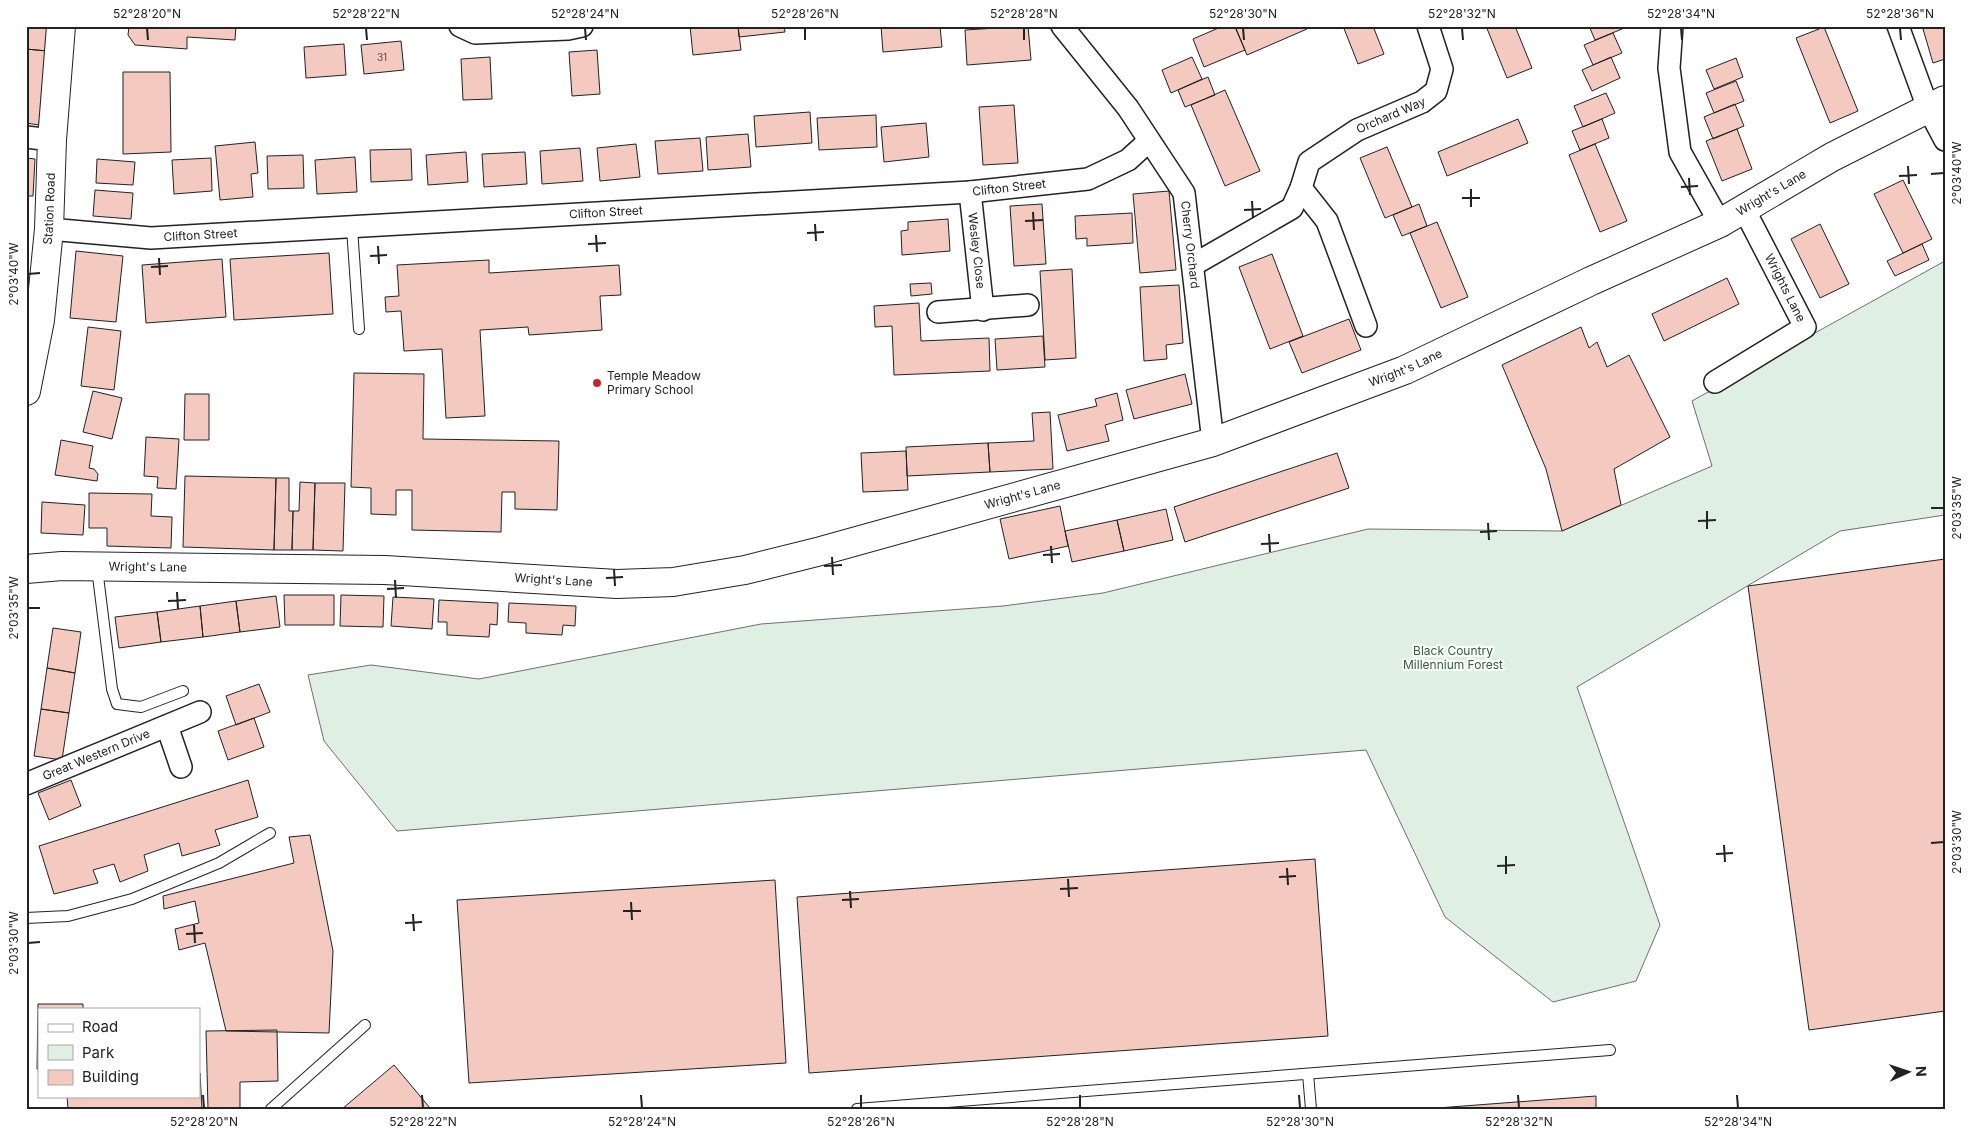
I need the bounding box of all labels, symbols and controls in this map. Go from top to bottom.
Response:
text: 52°28'20"N [113,6,181,21]
text: 52°28'22"N [332,6,400,21]
text: 52°28'24"N [551,6,619,21]
text: 52°28'26"N [771,6,839,21]
text: 52°28'28"N [990,6,1058,21]
text: 52°28'30"N [1209,6,1277,21]
text: 52°28'32"N [1428,6,1496,21]
text: 52°28'34"N [1647,6,1715,21]
text: 52°28'36"N [1866,6,1934,21]
house number: 31 [377,51,387,63]
street label: Orchard Way [1354,93,1428,136]
text: 2°03'40"W [1949,141,1964,205]
street label: Wright's Lane [1733,166,1809,219]
street label: Station Road [39,173,58,245]
street label: Clifton Street [971,176,1047,199]
street label: Cherry Orchard [1178,200,1203,289]
street label: Clifton Street [568,202,643,222]
street label: Wesley Close [965,212,989,289]
street label: Clifton Street [163,225,238,244]
text: 2°03'40"W [6,242,21,306]
street label: Wrights Lane [1762,251,1809,324]
street label: Wright's Lane [1367,345,1444,390]
place label: Temple Meadow Primary School [607,368,701,397]
marker: Temple Meadow Primary School [591,377,603,389]
text: 2°03'35"W [1949,476,1964,540]
street label: Wright's Lane [982,477,1062,512]
street label: Wright's Lane [109,559,187,575]
street label: Wright's Lane [514,570,593,590]
text: 2°03'35"W [6,576,21,640]
park label: Black Country Millennium Forest [1403,643,1503,672]
street label: Great Western Drive [40,726,152,783]
text: 2°03'30"W [1949,810,1964,874]
text: 2°03'30"W [6,911,21,975]
legend [38,1008,200,1098]
text: Road [82,1017,118,1036]
text: Park [82,1043,115,1062]
north arrow [1884,1048,1934,1098]
text: N [1913,1066,1930,1077]
text: Building [82,1067,139,1086]
text: 52°28'20"N [170,1114,238,1129]
text: 52°28'22"N [389,1114,457,1129]
text: 52°28'24"N [608,1114,676,1129]
text: 52°28'26"N [827,1114,895,1129]
text: 52°28'28"N [1046,1114,1114,1129]
text: 52°28'30"N [1266,1114,1334,1129]
text: 52°28'32"N [1485,1114,1553,1129]
text: 52°28'34"N [1704,1114,1772,1129]

